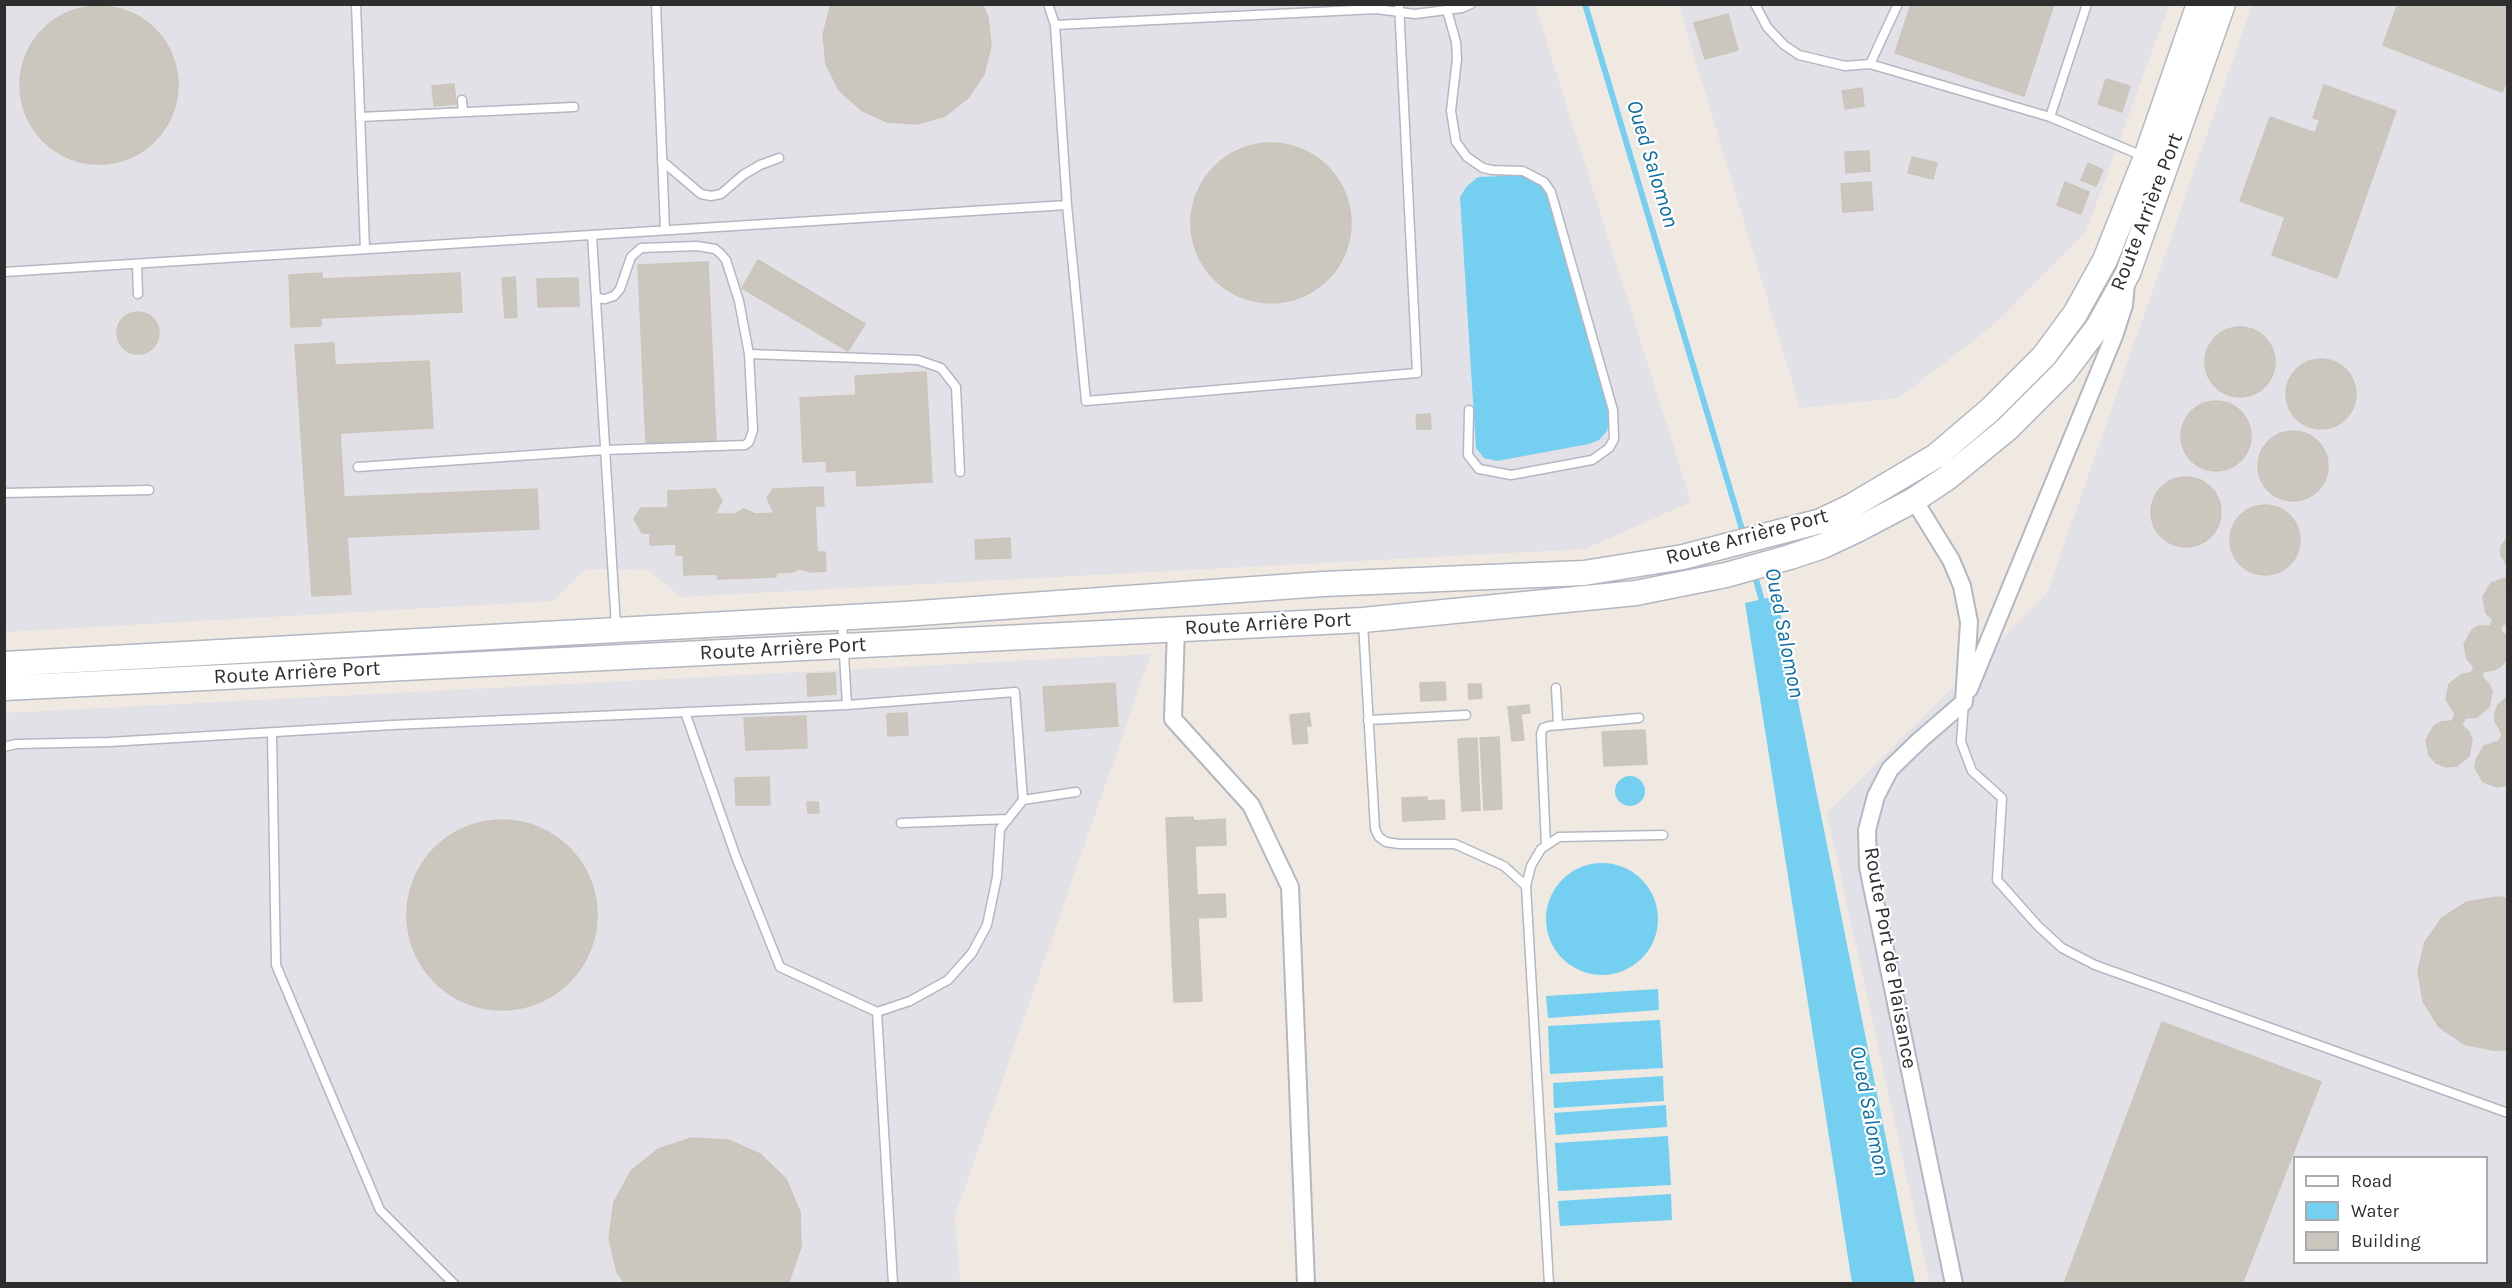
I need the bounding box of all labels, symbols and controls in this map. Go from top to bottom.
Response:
water label: Oued Salomon [1620,97,1684,231]
street label: Route Arrière Port [2105,130,2189,294]
street label: Route Arrière Port [1663,503,1831,571]
water label: Oued Salomon [1758,566,1810,700]
street label: Route Arrière Port [1184,607,1352,641]
street label: Route Arrière Port [699,632,867,666]
street label: Route Arrière Port [213,656,381,690]
street label: Route Port de Plaisance [1858,845,1922,1071]
water label: Oued Salomon [1843,1044,1895,1178]
legend [2293,1156,2488,1264]
text: Road [2351,1170,2392,1192]
text: Water [2351,1200,2399,1222]
text: Building [2351,1230,2421,1252]

